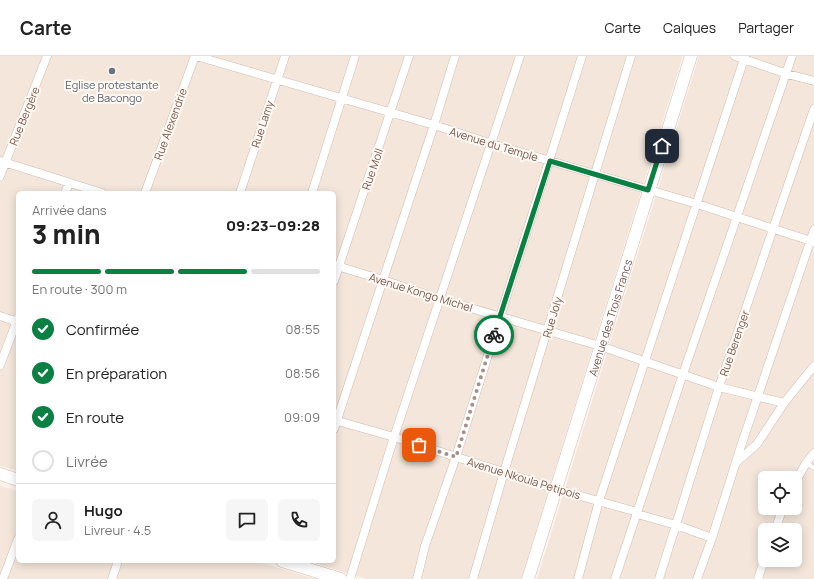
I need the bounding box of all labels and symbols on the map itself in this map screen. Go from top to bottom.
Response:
marker: Eglise protestante de Bacongo [107,66,117,76]
place label: Eglise protestante de Bacongo [65,77,159,105]
street label: Rue Bergère [5,84,43,148]
street label: Rue Alexendrie [150,85,190,162]
street label: Rue Lamy [247,98,277,149]
street label: Avenue du Temple [448,123,541,165]
pin [645,129,679,163]
street label: Rue Moll [358,146,386,192]
street label: Avenue des Trois Francs [584,257,635,378]
street label: Avenue Kongo Michel [367,269,475,315]
street label: Rue Joly [539,295,565,339]
street label: Rue Berenger [716,308,752,378]
courier [474,315,514,355]
pin [402,428,436,462]
street label: Avenue Nkoula Petipois [465,454,583,502]

